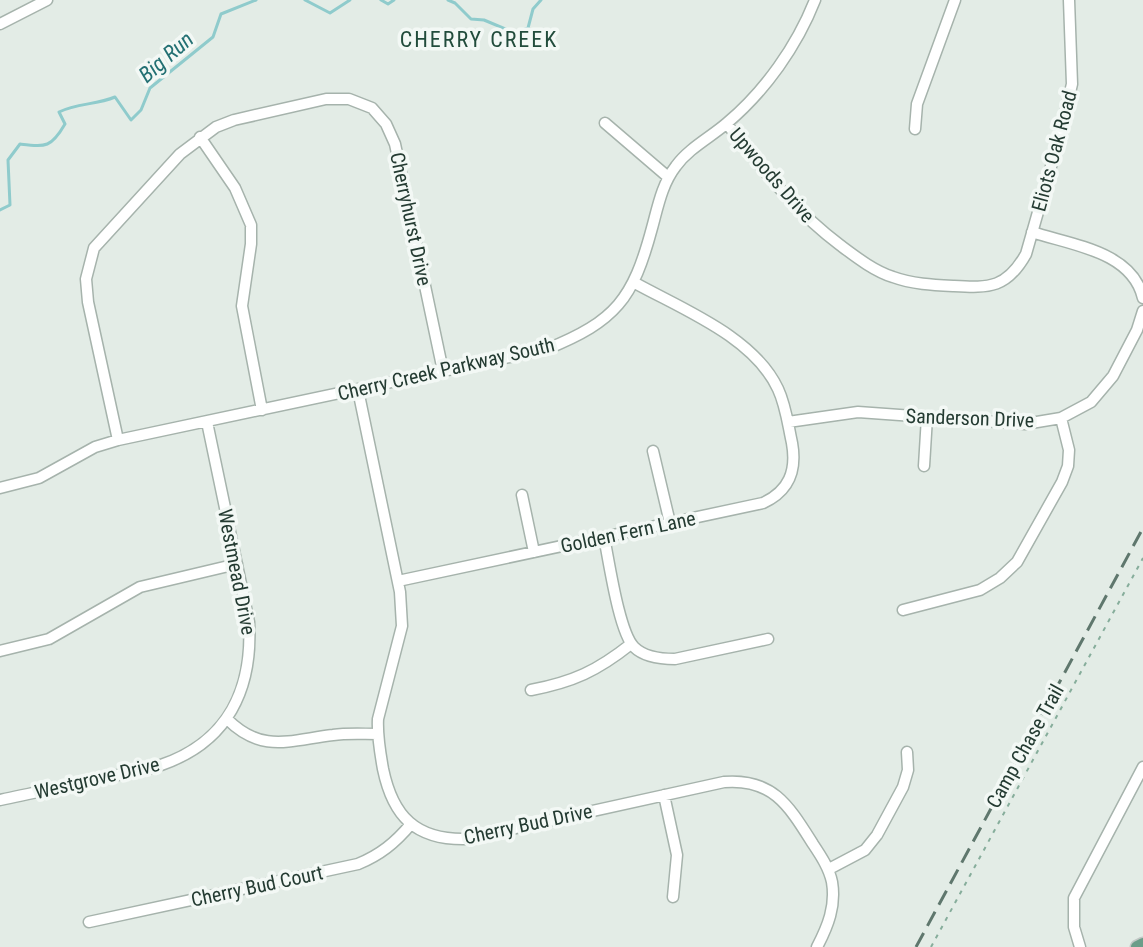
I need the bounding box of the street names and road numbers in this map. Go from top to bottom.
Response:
street label: Eliots Oak Road [1026,88,1082,214]
street label: Upwoods Drive [724,123,820,227]
street label: Cherryhurst Drive [385,150,437,288]
street label: Cherry Creek Parkway South [335,332,557,406]
street label: Sanderson Drive [905,404,1035,432]
street label: Golden Fern Lane [558,506,698,558]
street label: Westmead Drive [213,507,261,637]
street label: Camp Chase Trail [981,680,1069,812]
street label: Westgrove Drive [32,752,162,804]
street label: Cherry Bud Drive [462,799,594,849]
street label: Cherry Bud Court [189,860,325,912]

